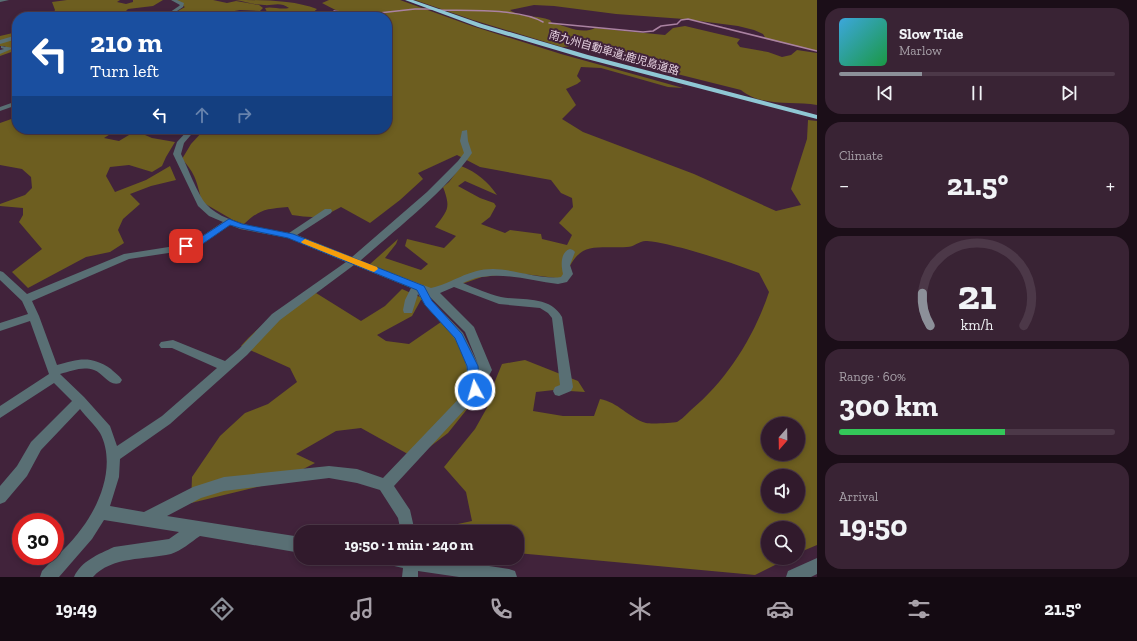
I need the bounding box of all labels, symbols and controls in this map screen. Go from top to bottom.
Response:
text: Slow Tide [899,25,963,43]
text: 210 m [90,26,162,59]
icon: left [24,28,76,80]
street label: 南九州自動車道;鹿児島道路 [548,28,680,78]
text: Marlow [899,43,942,58]
text: Turn left [90,60,159,82]
icon: previous [874,82,896,104]
icon: pause [966,82,988,104]
icon: next [1058,82,1080,104]
icon: left [149,104,171,126]
icon: ahead [191,104,213,126]
icon: right [233,104,255,126]
text: Climate [839,148,883,163]
text: 21.5° [947,167,1008,203]
text: − [839,172,849,199]
text: + [1106,172,1115,199]
pin [169,229,203,263]
icon: arrive [175,235,197,257]
text: 21 [957,270,997,320]
text: km/h [961,317,993,334]
position arrow [454,369,496,411]
text: Range · 60% [839,369,906,384]
text: 300 km [839,388,938,424]
north arrow [761,417,805,461]
map controls [761,417,805,565]
button: sound [761,469,805,513]
text: Arrival [839,489,878,504]
text: 19:50 [839,508,908,544]
speed limit sign: 30 [12,513,64,565]
button: search [761,521,805,565]
text: 19:50 · 1 min · 240 m [345,536,473,554]
icon: directions [208,595,236,623]
icon: music [348,595,376,623]
icon: phone [487,595,515,623]
icon: climate [626,595,654,623]
icon: car [766,595,794,623]
icon: filters [905,595,933,623]
text: 19:49 [56,598,97,620]
text: 21.5° [1044,598,1081,620]

